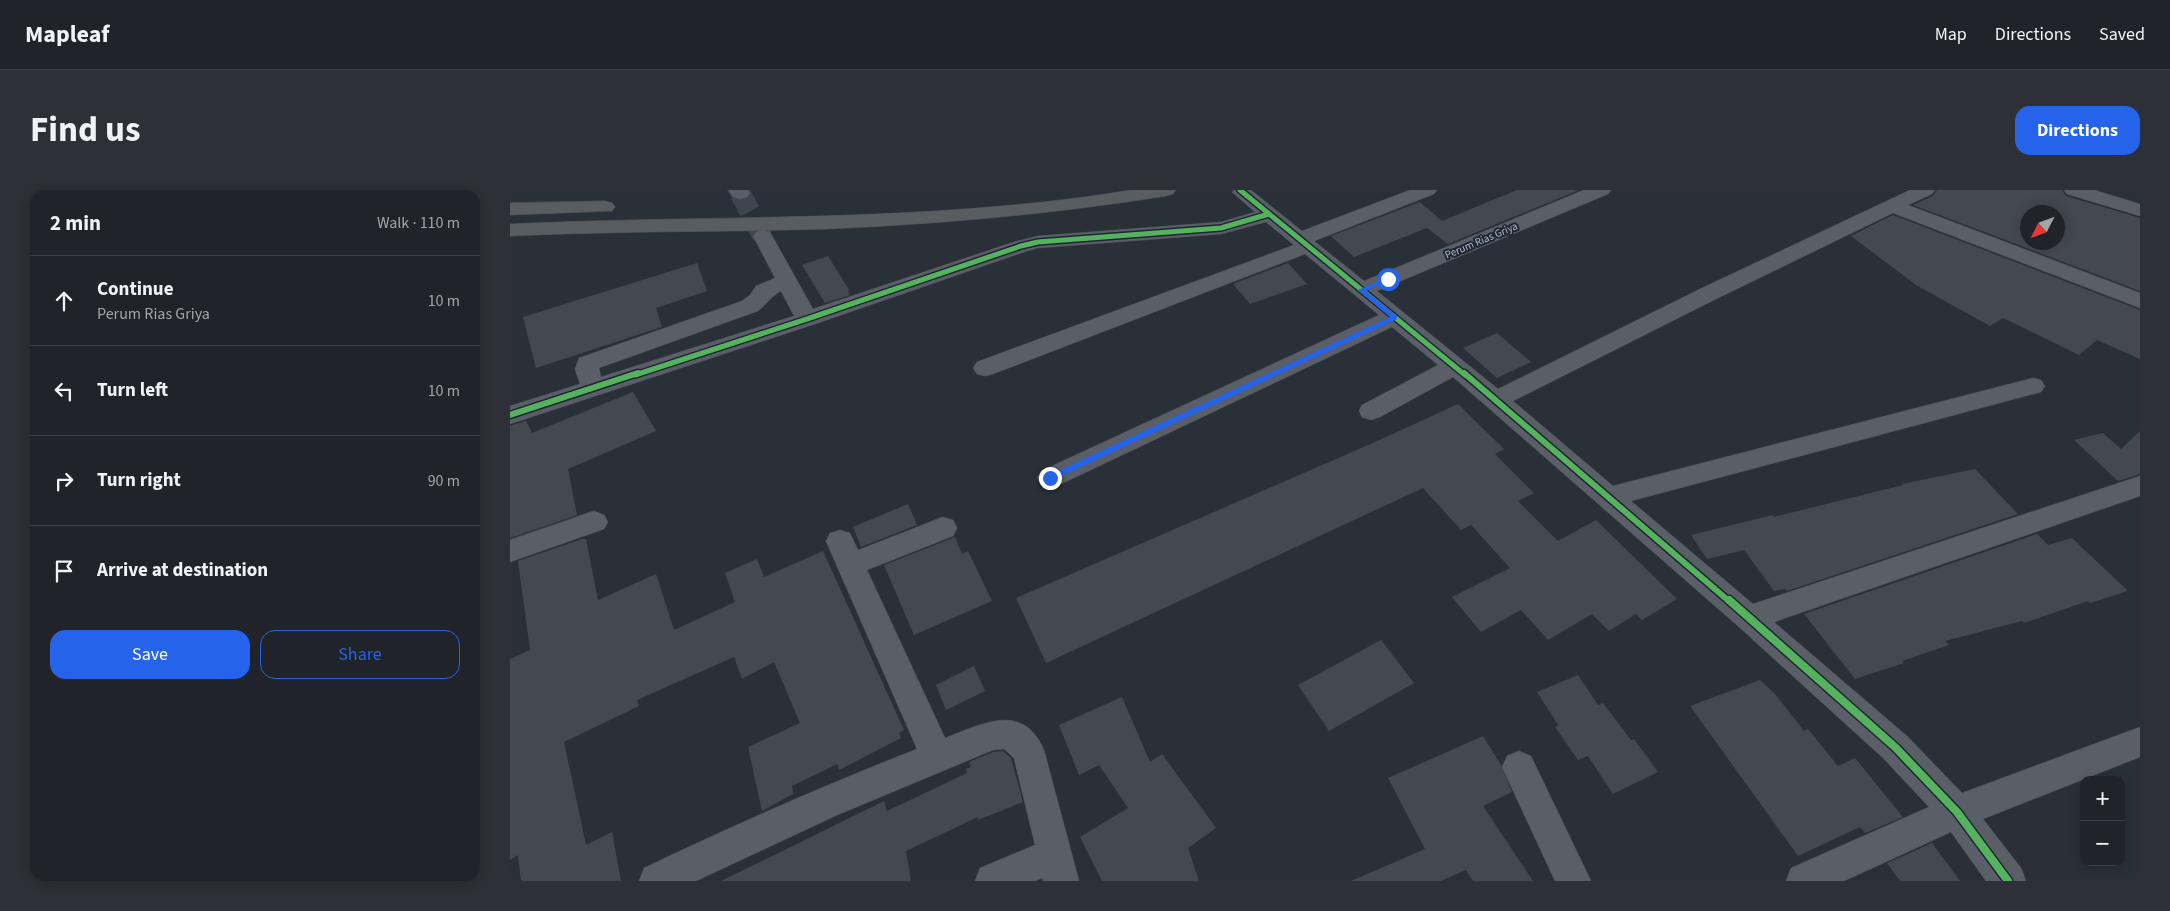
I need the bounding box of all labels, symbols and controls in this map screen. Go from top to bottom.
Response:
text: Mapleaf [25,17,110,52]
text: Map [1935,22,1967,47]
text: Directions [1995,22,2071,47]
text: Saved [2099,22,2145,47]
text: Find us [30,105,140,155]
button: Directions [2015,106,2140,155]
north arrow [2020,205,2065,250]
text: 2 min [50,208,101,238]
text: Walk · 110 m [377,212,460,234]
street label: Perum Rias Griya [1443,218,1520,263]
route start [1377,268,1400,291]
text: Continue [97,276,174,303]
icon: ahead [50,287,78,315]
text: 10 m [428,290,460,312]
text: Perum Rias Griya [97,303,210,325]
icon: left [50,377,78,405]
text: Turn left [97,377,168,404]
text: 10 m [428,380,460,402]
icon: right [50,467,78,495]
text: Turn right [97,467,181,494]
route end [1039,467,1062,490]
text: 90 m [428,470,460,492]
icon: arrive [50,557,78,585]
text: Arrive at destination [97,557,268,584]
button: Save [50,630,250,679]
button: Share [260,630,460,679]
map controls [2080,776,2125,866]
button: + [2080,776,2125,821]
button: − [2080,821,2125,866]

